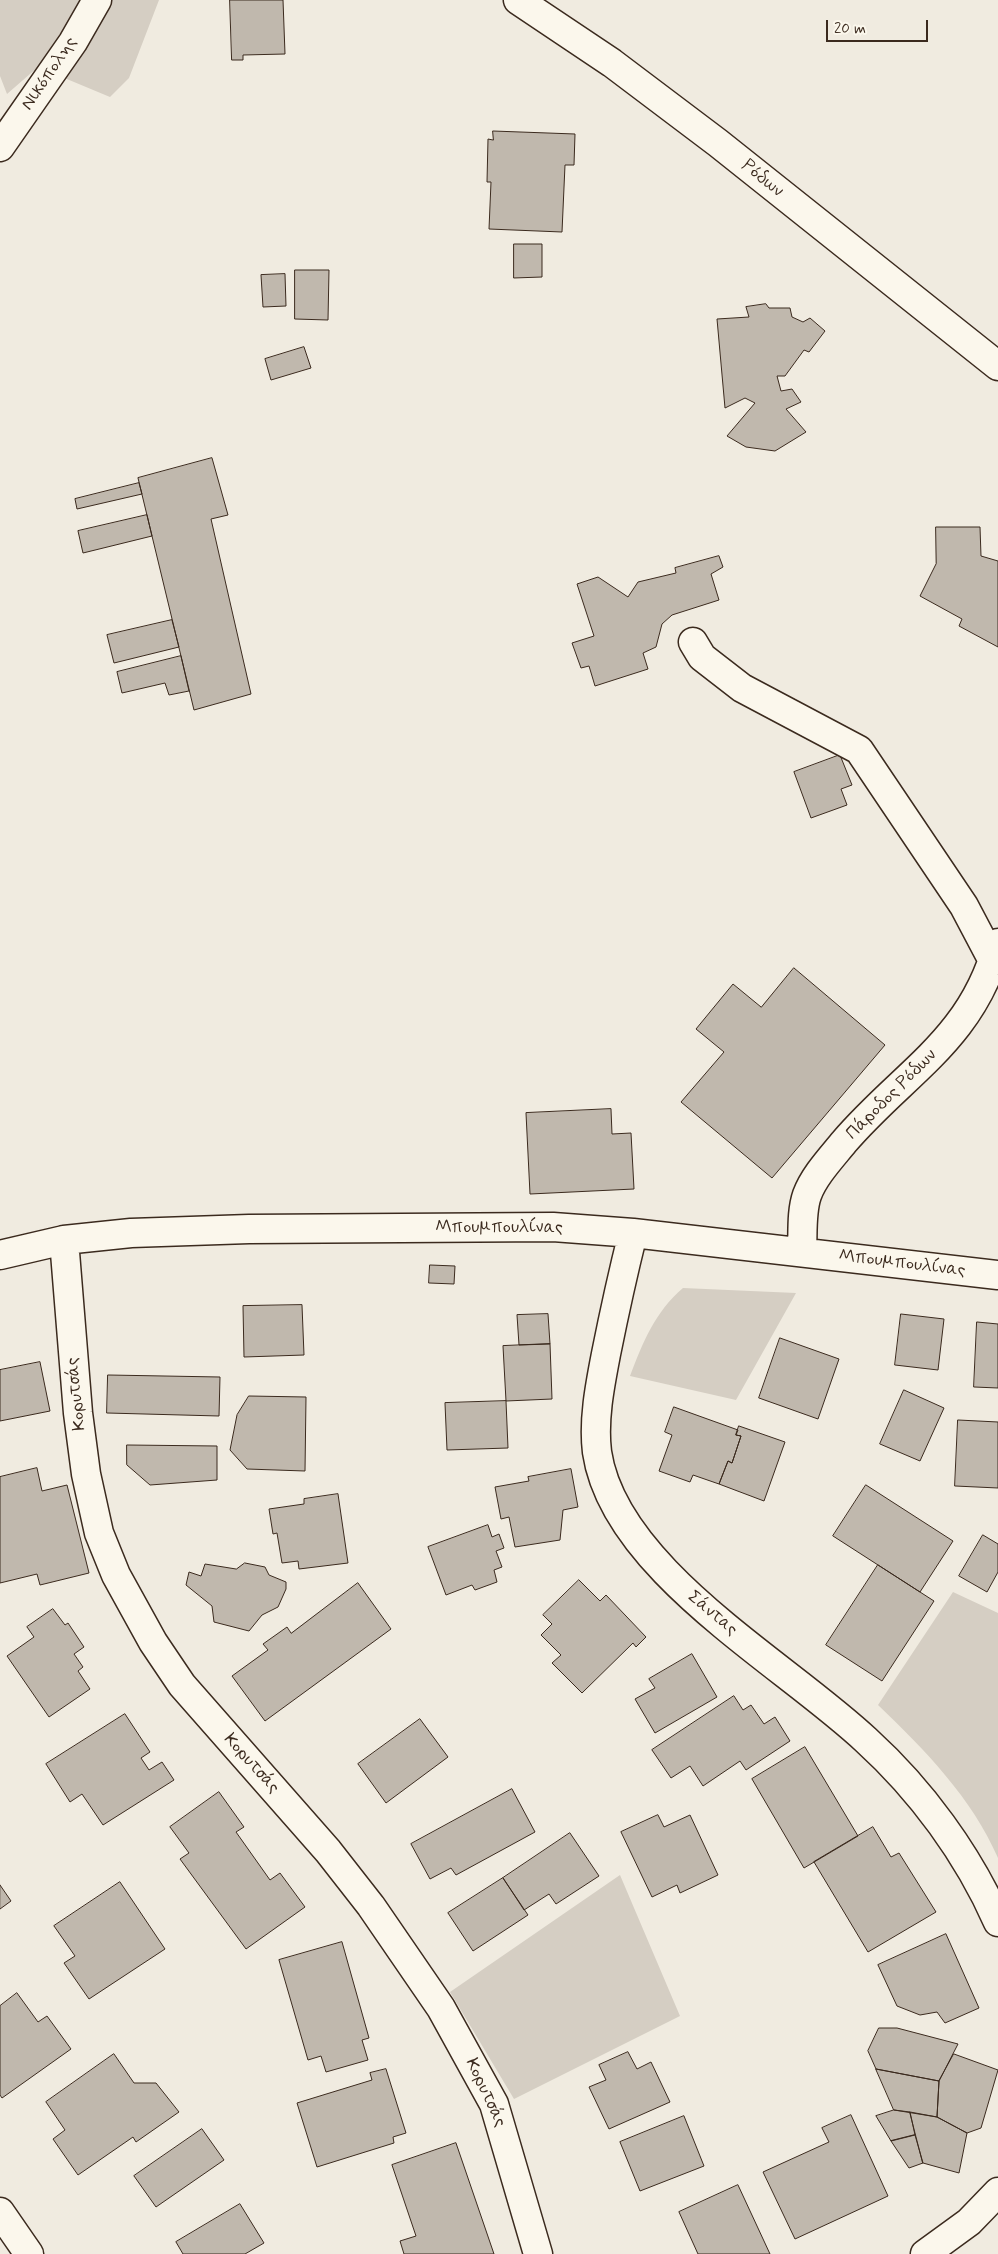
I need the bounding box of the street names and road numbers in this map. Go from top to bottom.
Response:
street label: Νικόπολης [17,33,83,115]
street label: Ρόδων [737,155,787,203]
street label: Πάροδος Ρόδων [842,1045,942,1145]
street label: Μπουμπουλίνας [435,1217,563,1239]
street label: Μπουμπουλίνας [837,1246,967,1282]
street label: Κορυτσάς [62,1356,92,1432]
street label: Σάντας [683,1587,741,1641]
street label: Κορυτσάς [218,1729,284,1799]
street label: Κορυτσάς [460,2055,510,2131]

